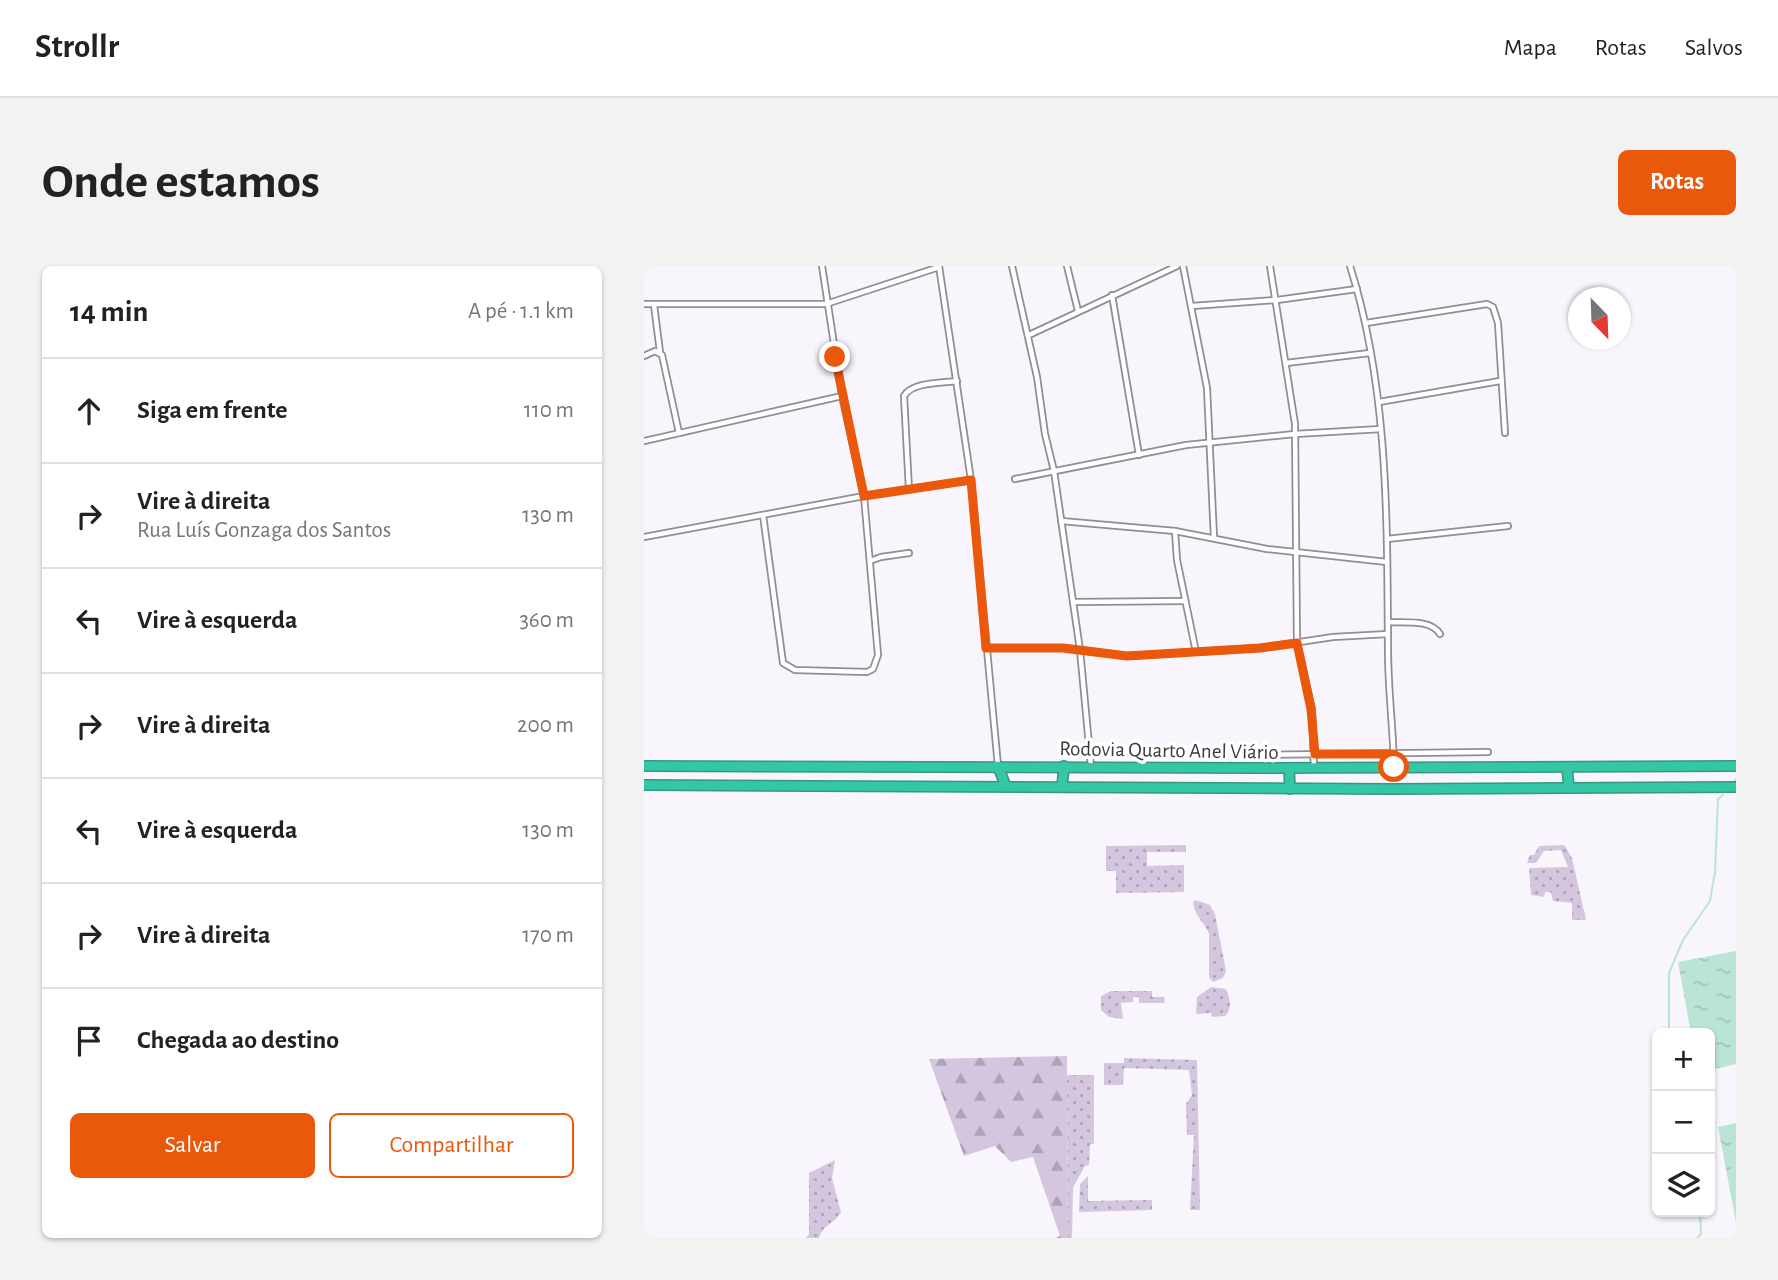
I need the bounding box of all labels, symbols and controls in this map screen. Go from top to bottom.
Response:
text: Strollr [35,31,119,64]
text: Mapa [1504,36,1557,60]
text: Rotas [1595,36,1647,60]
text: Salvos [1685,36,1743,60]
button: Rotas [1618,150,1736,215]
text: Onde estamos [42,158,320,207]
north arrow [1568,287,1631,350]
text: 14 min [70,297,148,327]
text: A pé · 1.1 km [468,300,574,323]
route end [819,341,850,372]
icon: ahead [70,392,108,430]
text: Siga em frente [137,397,288,423]
text: 110 m [524,399,574,422]
text: Vire à direita [137,488,271,514]
icon: right [70,497,108,535]
text: 130 m [522,504,574,527]
text: Rua Luís Gonzaga dos Santos [137,519,391,542]
icon: left [70,602,108,640]
text: Vire à esquerda [137,607,298,633]
text: 360 m [519,609,574,632]
icon: right [70,707,108,745]
text: Vire à direita [137,712,271,738]
text: 200 m [517,714,574,737]
street label: Rodovia Quarto Anel Viário [1059,738,1279,763]
route start [1378,751,1409,782]
icon: left [70,812,108,850]
text: Vire à esquerda [137,817,298,843]
text: 130 m [522,819,574,842]
icon: right [70,917,108,955]
text: Vire à direita [137,922,271,948]
text: 170 m [522,924,574,947]
icon: arrive [70,1022,108,1060]
text: Chegada ao destino [137,1027,339,1053]
map controls [1652,1028,1715,1217]
button: + [1652,1028,1715,1091]
button: − [1652,1091,1715,1154]
button: Salvar [70,1113,315,1178]
button: Compartilhar [329,1113,574,1178]
button: layers [1652,1154,1715,1217]

